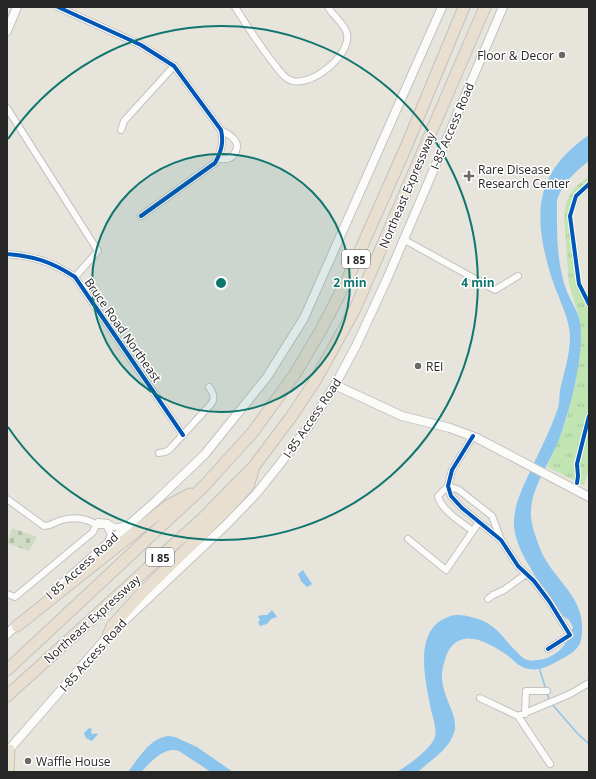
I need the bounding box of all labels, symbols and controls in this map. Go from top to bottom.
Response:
place label: Floor & Decor [477,47,554,64]
marker: Floor & Decor [557,50,567,60]
street label: I-85 Access Road [426,80,478,172]
street label: Northeast Expressway [375,128,440,251]
place label: Rare Disease Research Center [478,161,570,192]
marker: Rare Disease Research Center [463,170,475,182]
road number: I 85 [342,250,370,268]
text: 2 min [333,274,367,291]
text: 4 min [461,274,495,291]
street label: Bruce Road Northeast [81,275,165,385]
centre of rings [214,276,228,290]
place label: REI [426,358,443,375]
marker: REI [413,361,423,371]
street label: I-85 Access Road [279,375,345,461]
street label: I 85 Access Road [42,529,122,603]
road number: I 85 [146,548,174,566]
street label: Northeast Expressway [40,570,145,667]
street label: I-85 Access Road [56,615,130,695]
place label: Waffle House [36,753,111,770]
marker: Waffle House [23,756,33,766]

